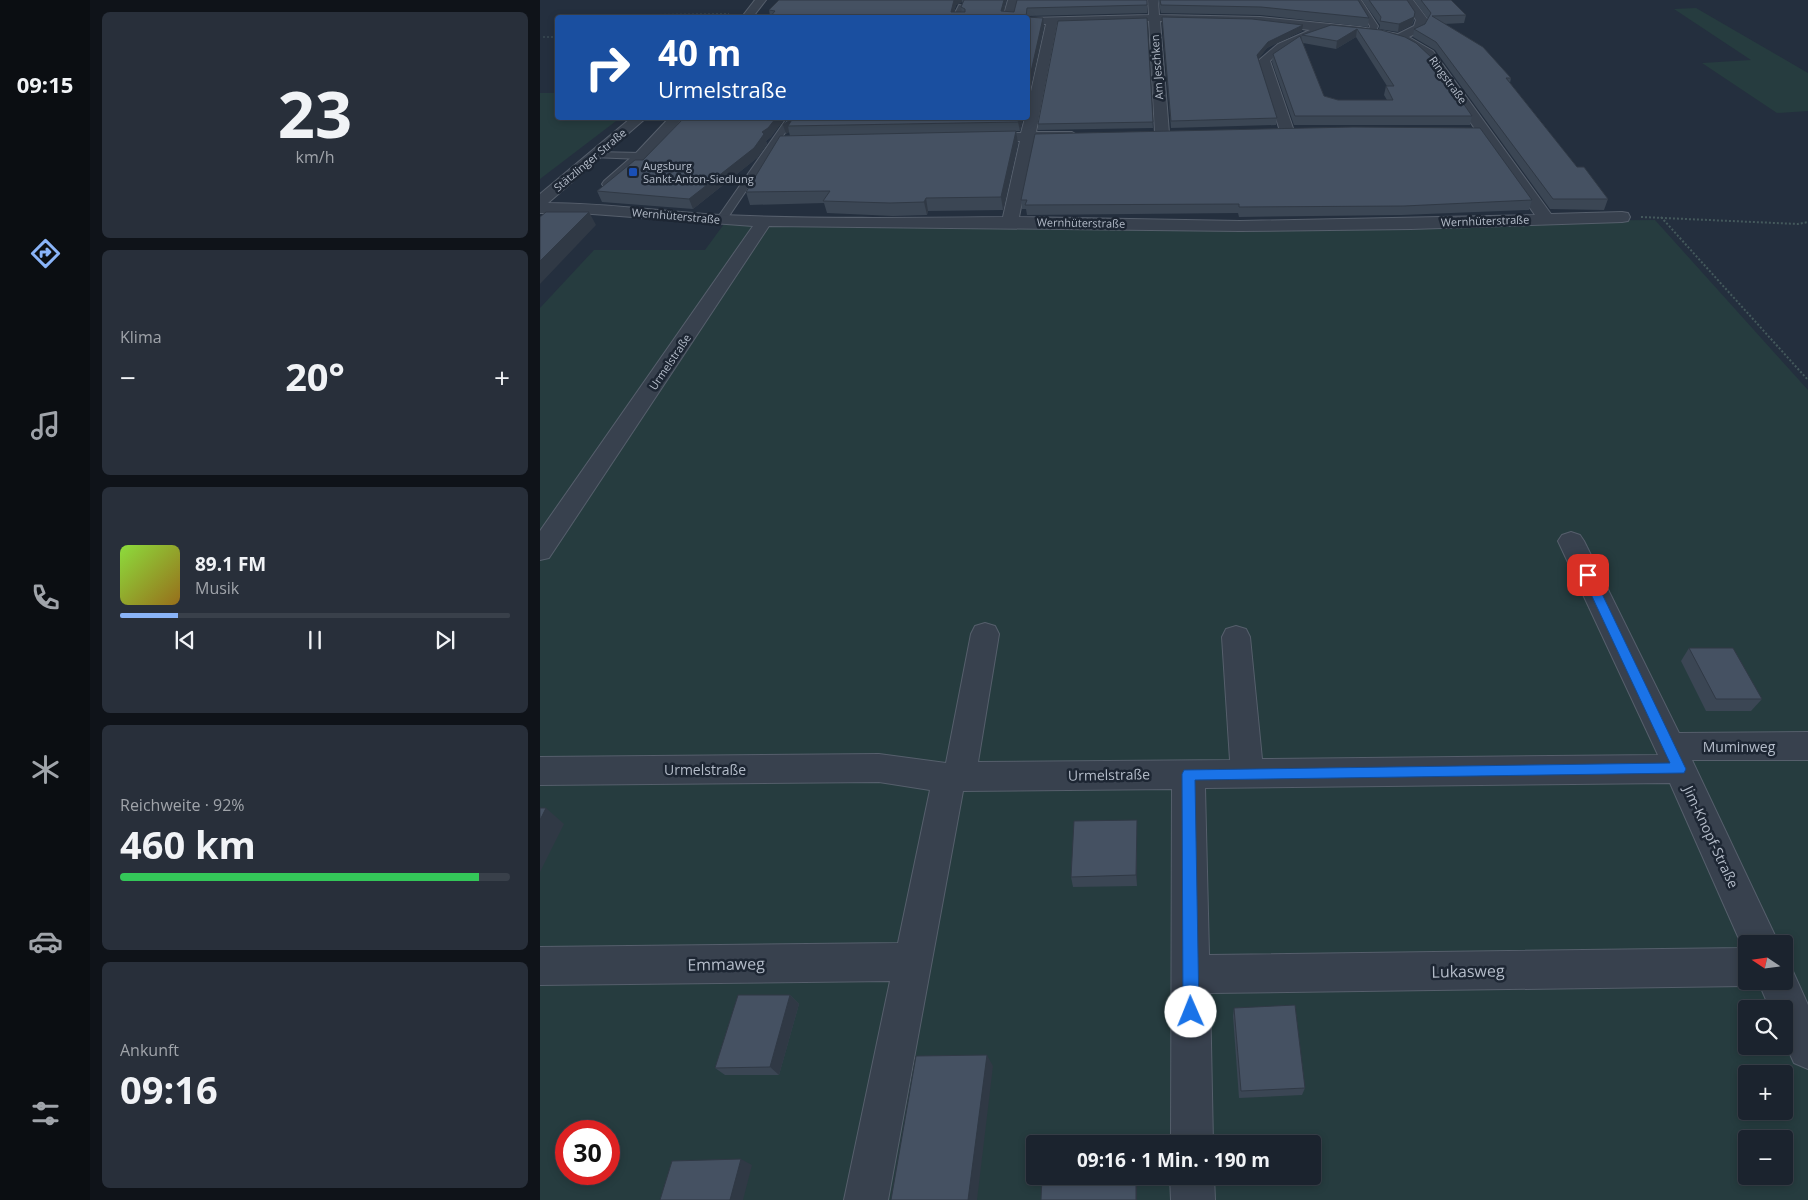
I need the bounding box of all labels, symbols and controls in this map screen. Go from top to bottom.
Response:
text: 40 m [658,29,741,76]
street label: Am Jeschken [1147,34,1166,100]
icon: right [575,35,640,100]
street label: Ringstraße [1426,53,1471,106]
text: 09:15 [17,69,73,99]
text: 23 [278,69,352,157]
text: Urmelstraße [658,74,787,104]
street label: Stätzlinger Straße [550,125,629,194]
text: km/h [296,146,334,168]
place label: Augsburg Sankt-Anton-Siedlung [643,158,754,186]
marker: Augsburg Sankt-Anton-Siedlung [627,166,639,178]
street label: Wernhüterstraße [631,204,721,227]
street label: Wernhüterstraße [1441,211,1529,230]
street label: Wernhüterstraße [1037,214,1125,231]
icon: directions [28,236,63,271]
text: Klima [120,326,162,348]
street label: Urmelstraße [645,331,694,393]
text: 20° [285,350,345,402]
text: − [120,358,136,396]
text: + [494,358,510,396]
icon: music [28,408,63,443]
text: 89.1 FM [195,551,266,577]
pin [1567,554,1609,596]
icon: arrive [1574,561,1602,589]
text: Musik [195,577,239,599]
icon: phone [28,580,63,615]
icon: previous [171,626,199,654]
icon: pause [301,626,329,654]
icon: next [431,626,459,654]
street label: Muminweg [1703,737,1776,756]
icon: climate [28,752,63,787]
street label: Urmelstraße [664,760,746,779]
street label: Urmelstraße [1068,764,1150,785]
street label: Jim-Knopf-Straße [1679,781,1744,891]
text: Reichweite · 92% [120,794,245,816]
text: 460 km [120,818,256,870]
icon: car [28,924,63,959]
north arrow [1738,935,1792,990]
map controls [1738,935,1793,1185]
street label: Emmaweg [687,952,765,976]
street label: Lukasweg [1431,959,1505,983]
position arrow [1164,985,1216,1037]
button: search [1738,1000,1793,1055]
text: Ankunft [120,1039,179,1061]
text: 09:16 [120,1063,218,1115]
button: + [1738,1065,1793,1120]
icon: filters [28,1096,63,1131]
speed limit sign: 30 [555,1120,620,1185]
button: − [1738,1130,1793,1185]
text: 09:16 · 1 Min. · 190 m [1077,1147,1270,1173]

